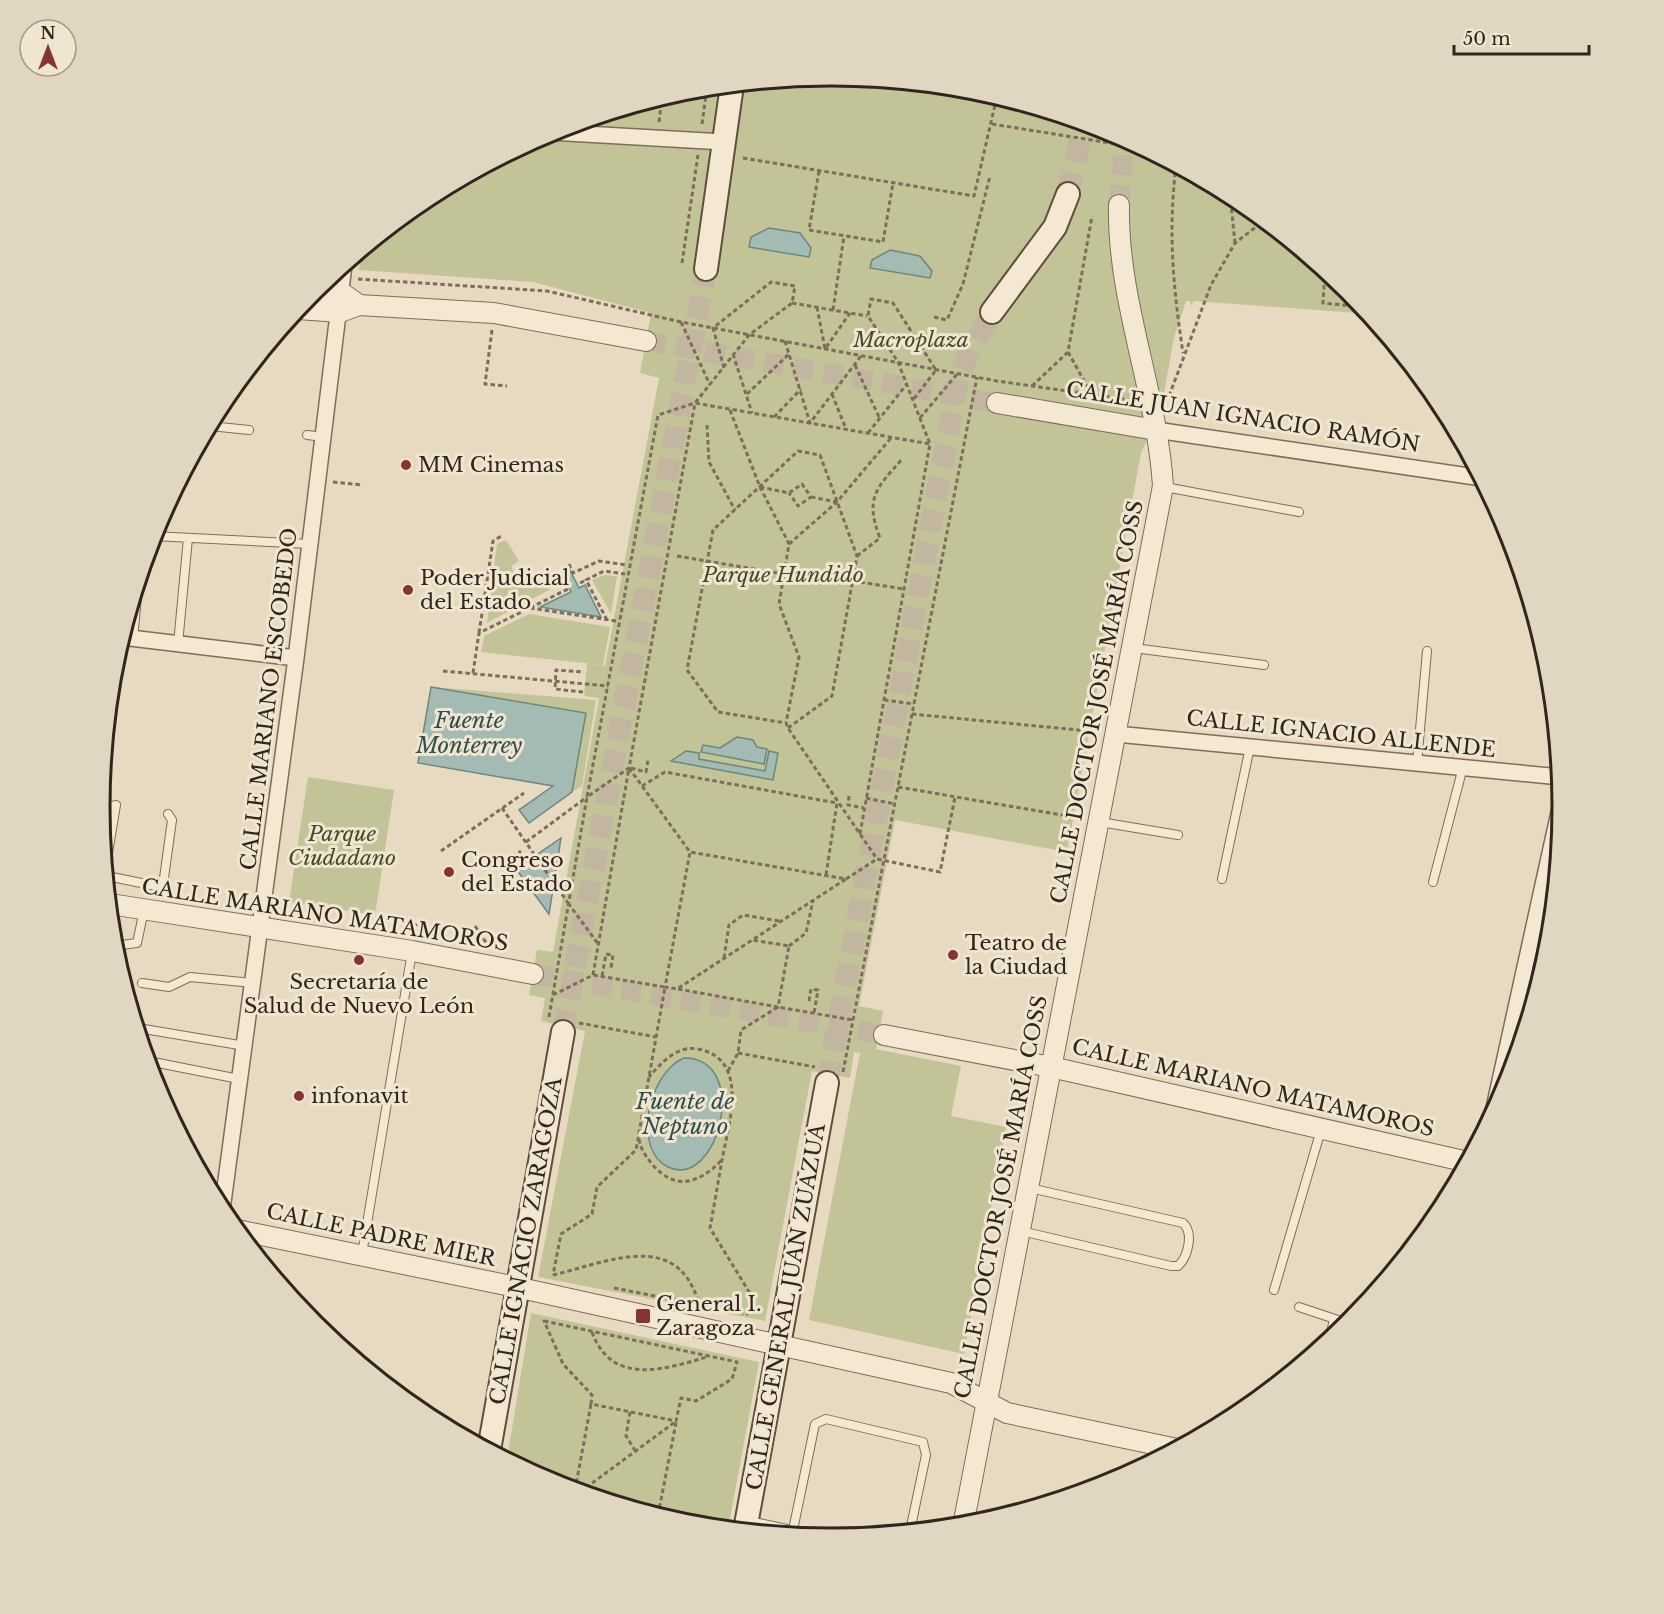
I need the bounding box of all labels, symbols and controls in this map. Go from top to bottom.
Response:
north arrow [18,18,78,78]
scale bar [1454,18,1589,56]
text: N [40,23,56,43]
text: 50 m [1463,28,1511,50]
park label: Macroplaza [852,327,969,353]
street label: CALLE JUAN IGNACIO RAMÓN [1064,376,1422,458]
place label: MM Cinemas [418,452,564,478]
marker: MM Cinemas [399,458,413,472]
street label: CALLE DOCTOR JOSÉ MARÍA COSS [1045,498,1149,906]
street label: CALLE MARIANO ESCOBEDO [235,526,303,872]
park label: Parque Hundido [701,562,864,588]
place label: Poder Judicial del Estado [420,565,570,615]
marker: Poder Judicial del Estado [401,583,415,597]
street label: CALLE IGNACIO ALLENDE [1185,705,1497,763]
water label: Fuente Monterrey [415,707,523,759]
park label: Parque Ciudadano [288,821,396,871]
place label: Congreso del Estado [461,847,572,897]
marker: Congreso del Estado [442,865,456,879]
street label: CALLE MARIANO MATAMOROS [140,873,510,957]
place label: Teatro de la Ciudad [965,930,1067,980]
marker: Teatro de la Ciudad [946,948,960,962]
marker: Secretaría de Salud de Nuevo León [352,953,366,967]
place label: Secretaría de Salud de Nuevo León [244,969,474,1019]
street label: CALLE DOCTOR JOSÉ MARÍA COSS [949,993,1053,1401]
street label: CALLE MARIANO MATAMOROS [1069,1034,1437,1142]
street label: CALLE IGNACIO ZARAGOZA [484,1074,568,1407]
place label: infonavit [311,1083,408,1109]
water label: Fuente de Neptuno [635,1088,734,1140]
marker: infonavit [292,1089,306,1103]
street label: CALLE GENERAL JUAN ZUAZUA [741,1121,831,1492]
street label: CALLE PADRE MIER [264,1198,499,1272]
place label: General I. Zaragoza [656,1291,762,1341]
marker: General I. Zaragoza [634,1307,652,1325]

